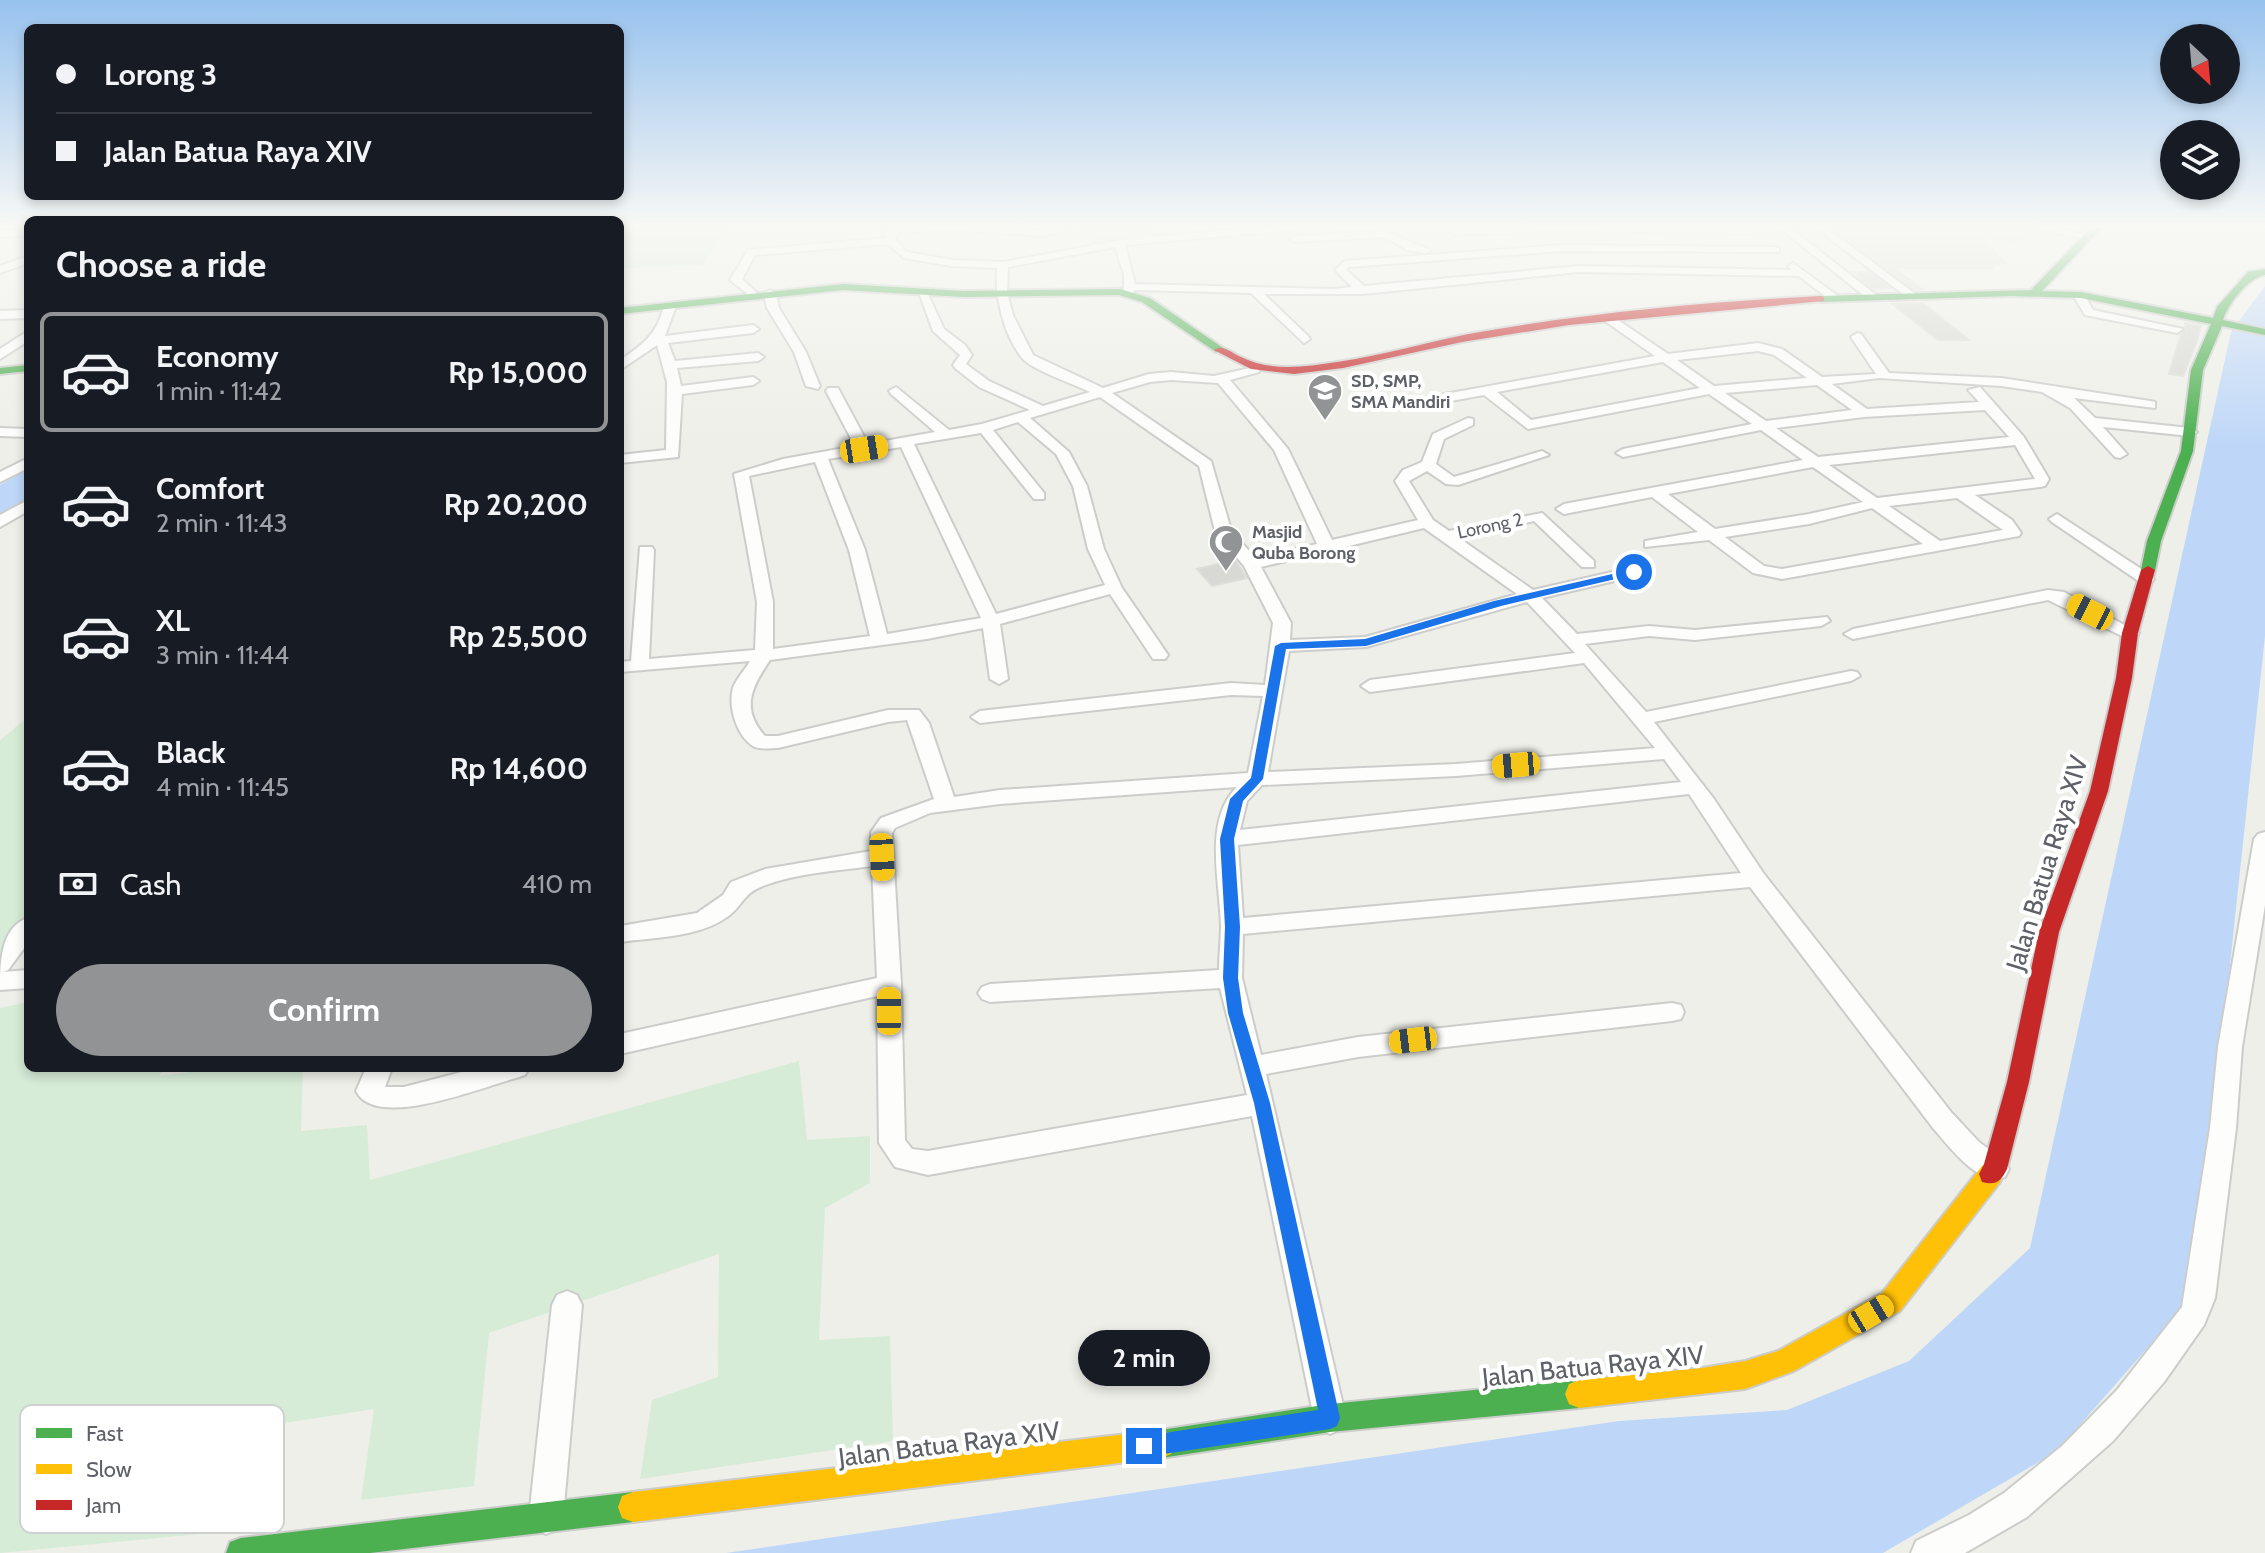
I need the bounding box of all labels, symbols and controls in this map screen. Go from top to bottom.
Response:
north arrow [2160,24,2240,104]
map controls [2160,24,2240,200]
text: Lorong 3 [104,56,217,93]
button: layers [2160,120,2240,200]
text: Jalan Batua Raya XIV [104,133,372,170]
text: Choose a ride [56,242,266,286]
icon: car [60,336,132,408]
text: Economy [156,338,279,375]
text: Rp 15,000 [448,354,588,391]
place label: SD, SMP, SMA Mandiri [1351,370,1450,413]
school or university icon: SD, SMP, SMA Mandiri [1306,372,1344,422]
text: 1 min · 11:42 [156,375,282,407]
car [838,433,890,465]
icon: car [60,468,132,540]
text: Comfort [156,470,264,507]
text: Rp 20,200 [444,486,588,523]
text: 2 min · 11:43 [156,507,288,539]
street label: Lorong 2 [1455,508,1525,544]
place label: Masjid Quba Borong [1252,521,1355,564]
mosque icon: Masjid Quba Borong [1207,523,1245,573]
route start [1616,554,1652,590]
car [2063,590,2117,634]
icon: car [60,600,132,672]
text: XL [156,602,190,639]
text: Rp 25,500 [448,618,588,655]
text: 3 min · 11:44 [156,639,289,671]
icon: car [60,732,132,804]
text: Black [156,734,226,771]
text: Rp 14,600 [450,750,588,787]
car [1491,751,1541,779]
street label: Jalan Batua Raya XIV [1999,752,2095,975]
text: 4 min · 11:45 [156,771,289,803]
car [869,832,895,882]
icon: cash [56,862,100,906]
text: Cash [120,866,182,903]
text: 410 m [522,868,592,900]
button: Confirm [56,964,592,1056]
car [877,987,901,1035]
car [1388,1025,1438,1055]
car [1844,1291,1898,1337]
callout: 2 min [1078,1330,1210,1386]
street label: Jalan Batua Raya XIV [1479,1338,1706,1394]
text: 2 min [1113,1342,1175,1374]
legend [20,1405,284,1533]
street label: Jalan Batua Raya XIV [835,1415,1062,1474]
text: Fast [86,1420,124,1447]
route end [1126,1428,1162,1464]
text: Slow [86,1456,132,1483]
text: Jam [85,1492,121,1519]

